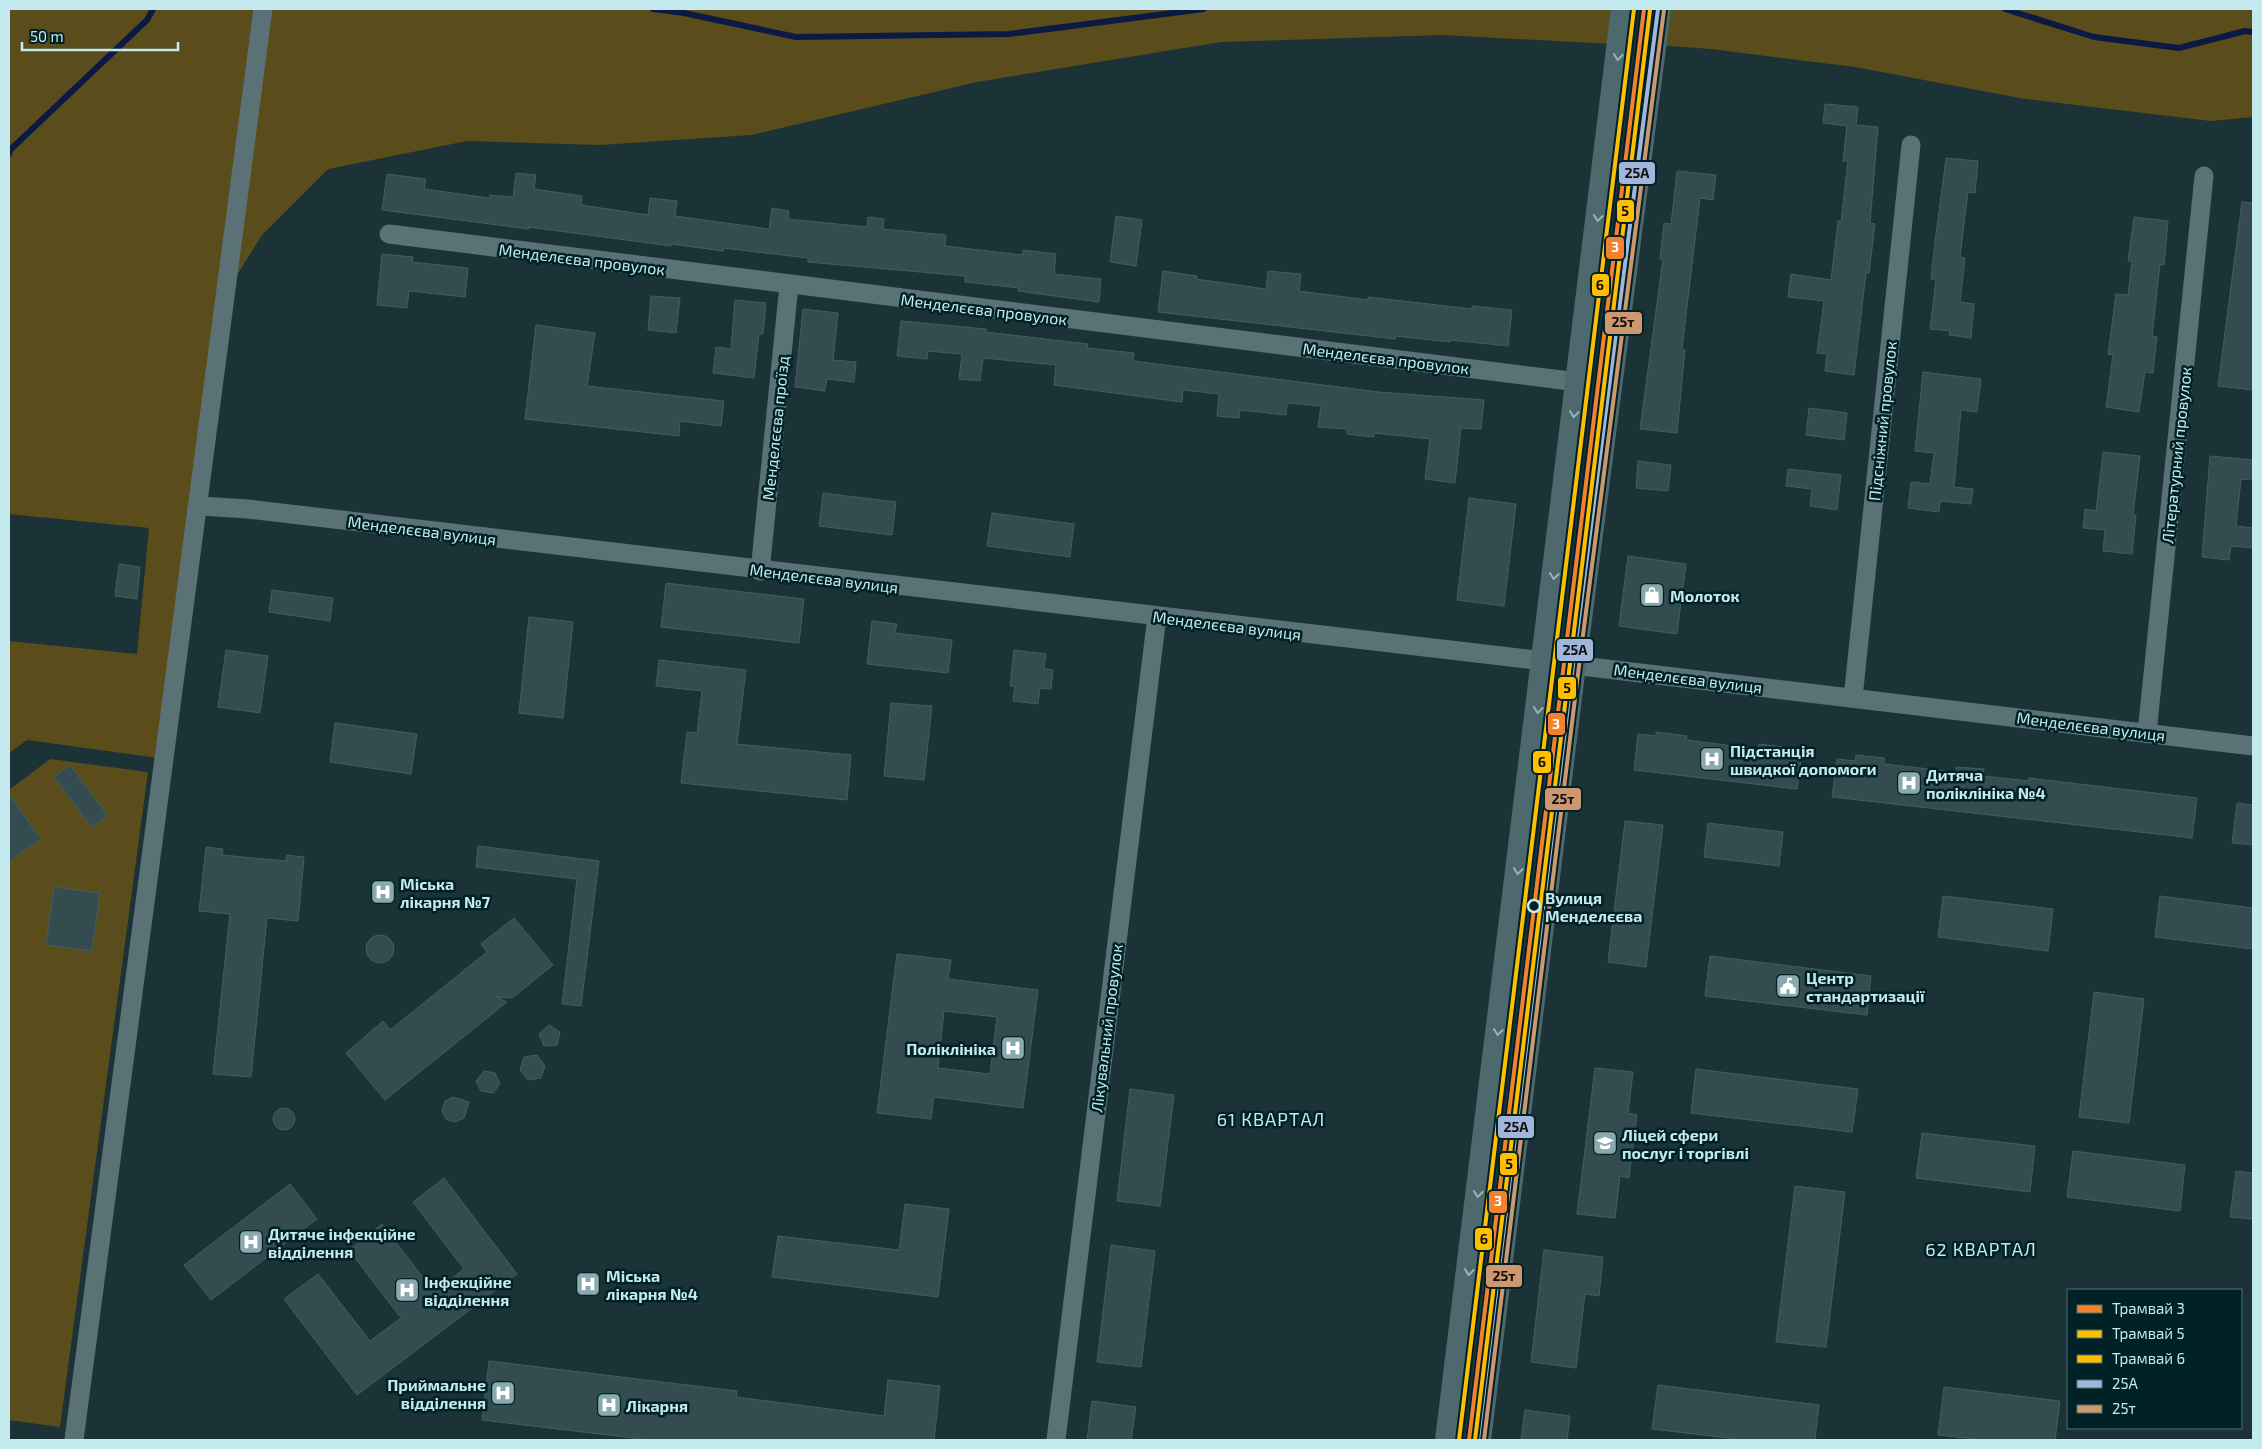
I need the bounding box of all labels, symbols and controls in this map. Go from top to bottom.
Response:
scale bar [22,20,179,52]
text: 50 m [30,27,64,45]
one-way arrow [1613,53,1624,61]
line badge: 25А [1618,161,1656,185]
text: 25А [1624,164,1650,181]
line badge: 5 [1616,199,1635,223]
text: 5 [1621,202,1629,219]
one-way arrow [1593,215,1604,223]
line badge: 3 [1605,236,1625,260]
text: 3 [1611,238,1619,255]
street label: Менделєєва провулок [498,239,667,280]
line badge: 6 [1591,273,1610,297]
text: 6 [1596,276,1604,293]
street label: Менделєєва провулок [900,289,1069,330]
line badge: 25т [1604,311,1643,335]
text: 25т [1611,313,1635,330]
street label: Менделєєва провулок [1302,338,1471,379]
street label: Підсніжний провулок [1864,340,1901,502]
street label: Менделєєва проїзд [758,355,792,501]
street label: Літературний провулок [2157,365,2196,544]
one-way arrow [1569,411,1580,419]
street label: Менделєєва вулиця [346,511,497,550]
street label: Менделєєва вулиця [748,559,899,598]
one-way arrow [1549,572,1560,580]
shop icon: Молоток [1639,582,1665,608]
place label: Молоток [1670,586,1740,605]
street label: Менделєєва вулиця [1151,606,1302,645]
line badge: 25А [1556,638,1594,662]
text: 25А [1562,641,1588,658]
street label: Менделєєва вулиця [1612,659,1763,698]
line badge: 5 [1557,676,1577,700]
text: 5 [1563,679,1571,696]
one-way arrow [1533,706,1544,714]
street label: Менделєєва вулиця [2015,707,2166,746]
line badge: 3 [1547,712,1566,736]
text: 3 [1552,715,1560,732]
place label: Підстанція швидкої допомоги [1730,741,1877,778]
hospital icon: Підстанція швидкої допомоги [1699,746,1725,772]
line badge: 6 [1532,750,1552,774]
text: 6 [1538,753,1546,770]
place label: Дитяча поліклініка №4 [1926,765,2046,802]
hospital icon: Дитяча поліклініка №4 [1896,770,1922,796]
line badge: 25т [1544,787,1582,811]
text: 25т [1551,790,1575,807]
one-way arrow [1513,867,1524,875]
place label: Міська лікарня №7 [400,874,491,911]
hospital icon: Міська лікарня №7 [370,879,396,905]
place label: Вулиця Менделєєва [1545,888,1642,925]
marker: Вулиця Менделєєва [1527,899,1541,913]
street label: Лікувальний провулок [1086,942,1127,1113]
place label: Центр стандартизації [1806,968,1925,1005]
public building icon: Центр стандартизації [1775,973,1801,999]
one-way arrow [1493,1029,1504,1037]
hospital icon: Поліклініка [1000,1035,1026,1061]
place label: Поліклініка [906,1039,996,1058]
district label: 61 КВАРТАЛ [1217,1108,1325,1130]
line badge: 25А [1497,1115,1535,1139]
text: 25А [1503,1118,1529,1135]
place label: Ліцей сфери послуг і торгівлі [1622,1125,1749,1162]
school or university icon: Ліцей сфери послуг і торгівлі [1592,1130,1618,1156]
line badge: 5 [1499,1152,1518,1176]
text: 5 [1505,1155,1513,1172]
one-way arrow [1473,1190,1484,1198]
line badge: 3 [1488,1190,1508,1214]
text: 3 [1494,1192,1502,1209]
place label: Дитяче інфекційне відділення [268,1224,416,1261]
line badge: 6 [1474,1227,1493,1251]
hospital icon: Дитяче інфекційне відділення [238,1229,264,1255]
text: 6 [1480,1230,1488,1247]
district label: 62 КВАРТАЛ [1925,1238,2037,1260]
line badge: 25т [1485,1264,1523,1288]
place label: Міська лікарня №4 [606,1266,698,1303]
text: 25т [1492,1267,1516,1284]
one-way arrow [1464,1269,1475,1277]
hospital icon: Міська лікарня №4 [575,1271,601,1297]
place label: Інфекційне відділення [424,1272,512,1309]
hospital icon: Інфекційне відділення [394,1277,420,1303]
legend [2067,1289,2242,1429]
text: Трамвай 3 [2112,1299,2185,1317]
text: Трамвай 5 [2112,1324,2184,1342]
text: Трамвай 6 [2112,1349,2185,1367]
text: 25А [2112,1374,2138,1392]
place label: Приймальне відділення [387,1375,486,1412]
hospital icon: Приймальне відділення [490,1380,516,1406]
hospital icon: Лікарня [596,1392,622,1418]
place label: Лікарня [626,1396,688,1415]
text: 25т [2112,1399,2136,1417]

